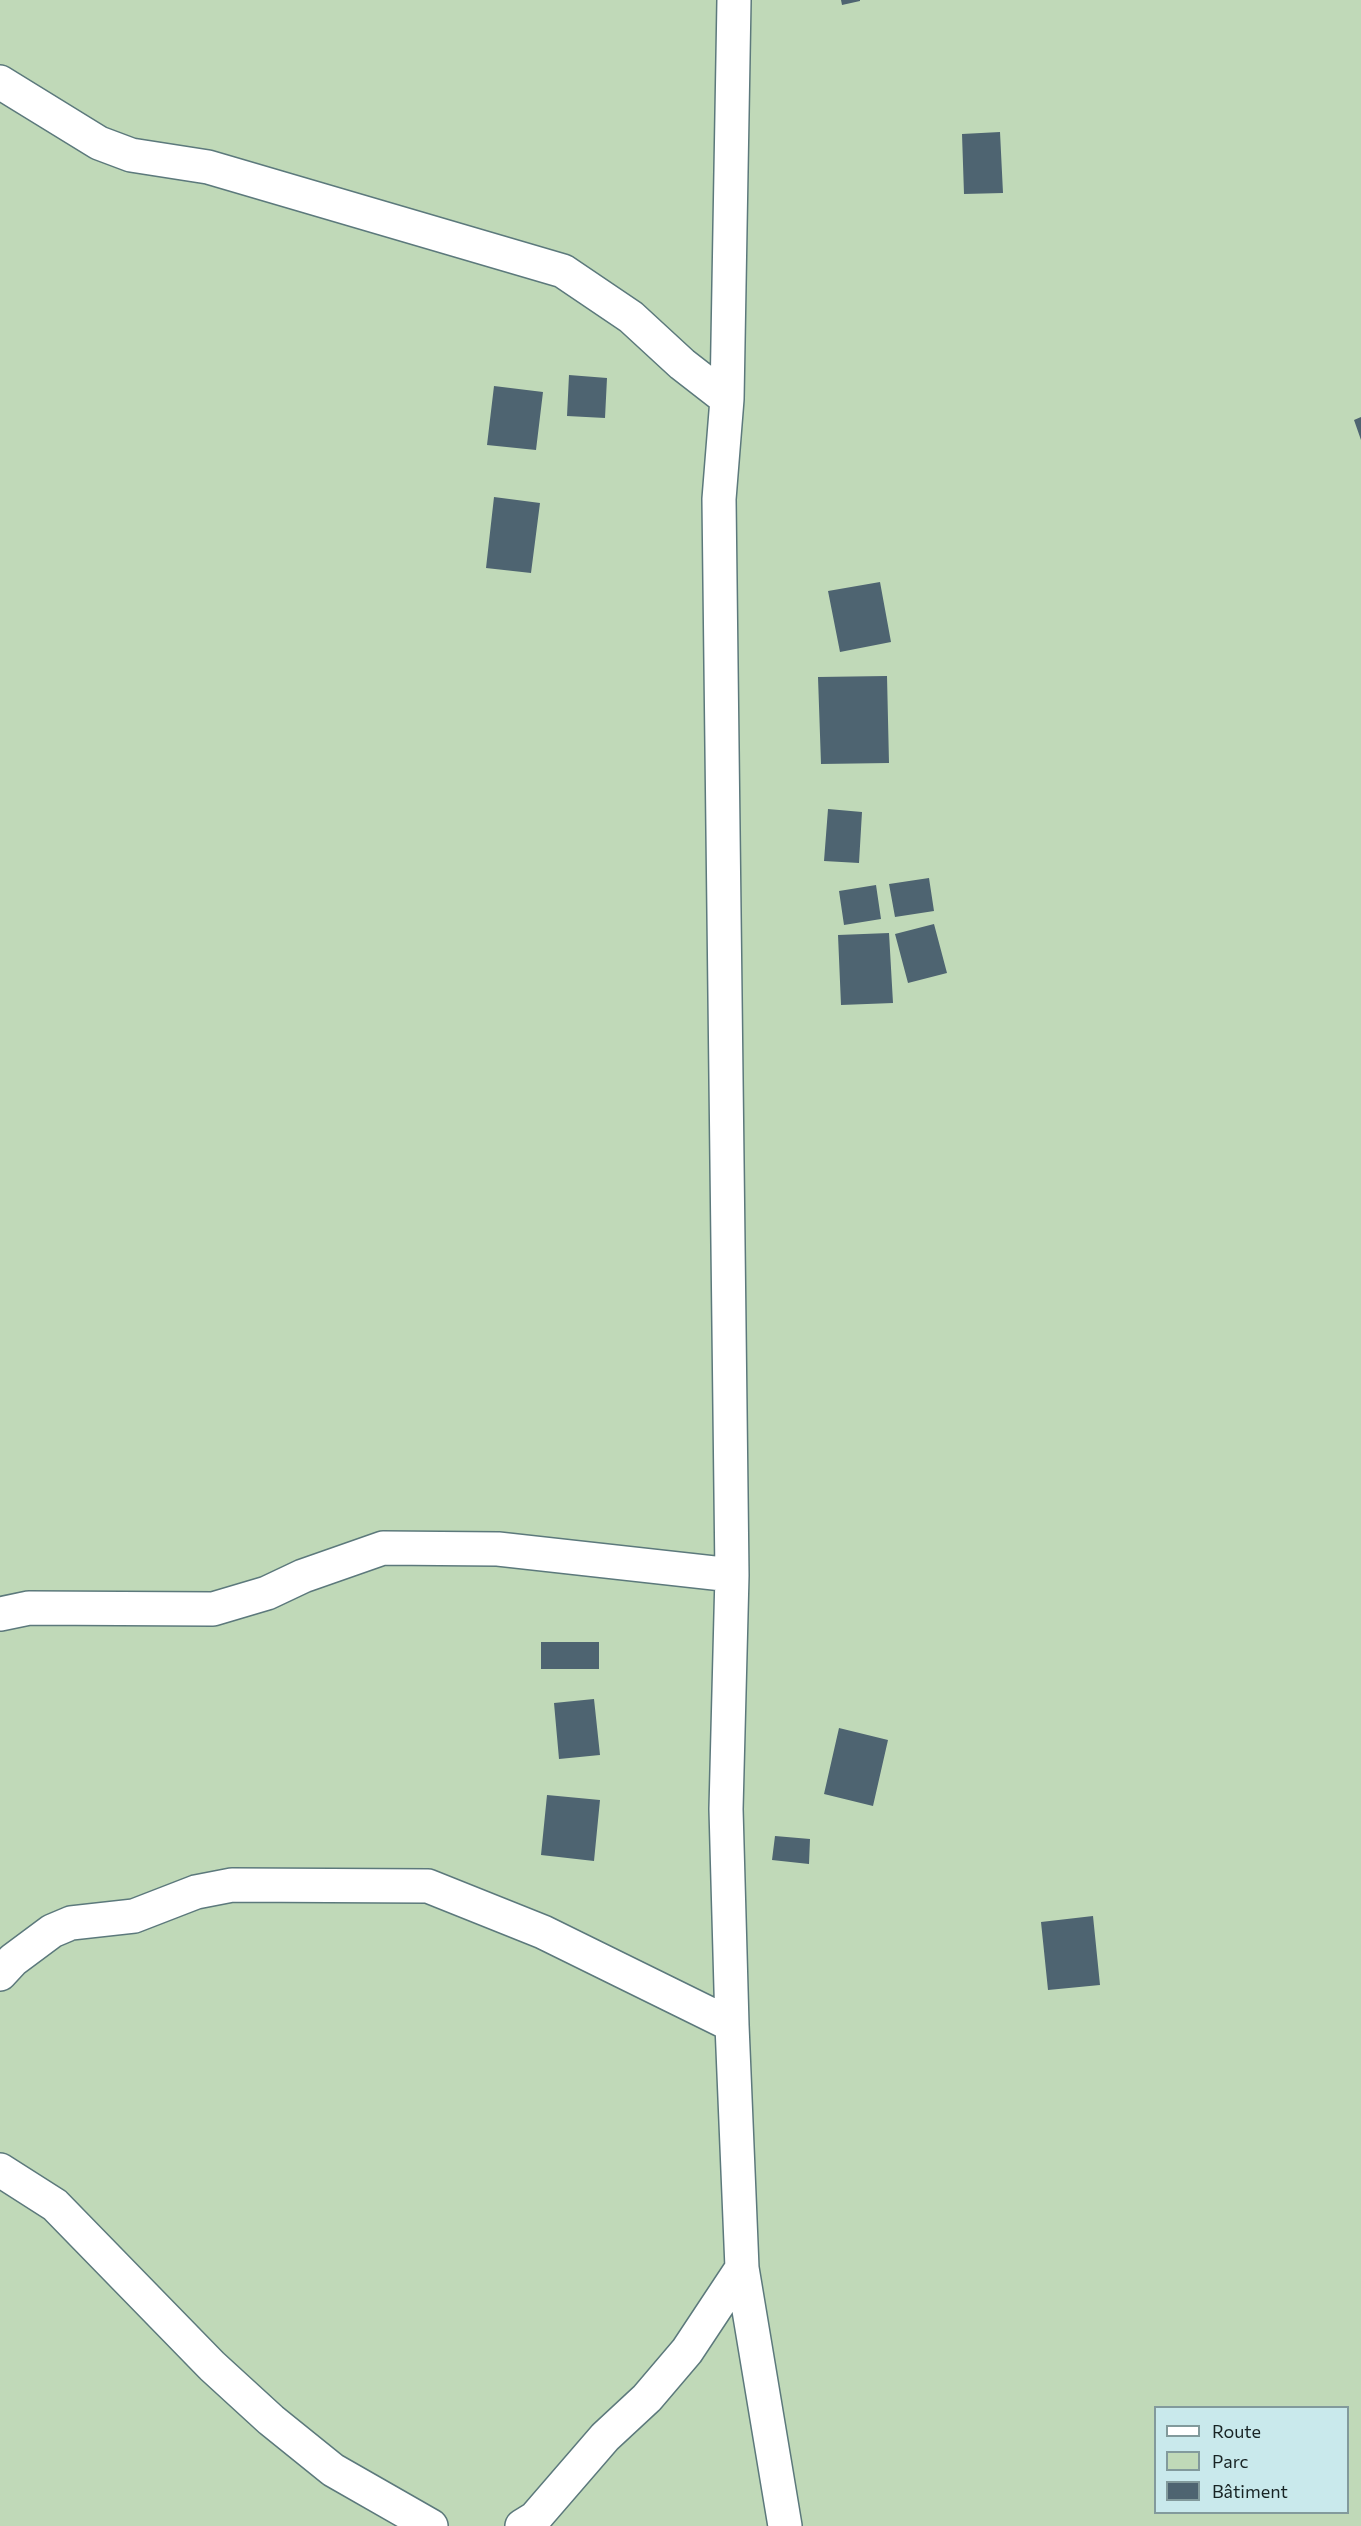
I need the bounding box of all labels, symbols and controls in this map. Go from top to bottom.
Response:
legend [1154,2406,1349,2514]
text: Route [1212,2420,1261,2442]
text: Parc [1212,2450,1249,2472]
text: Bâtiment [1212,2480,1288,2502]

